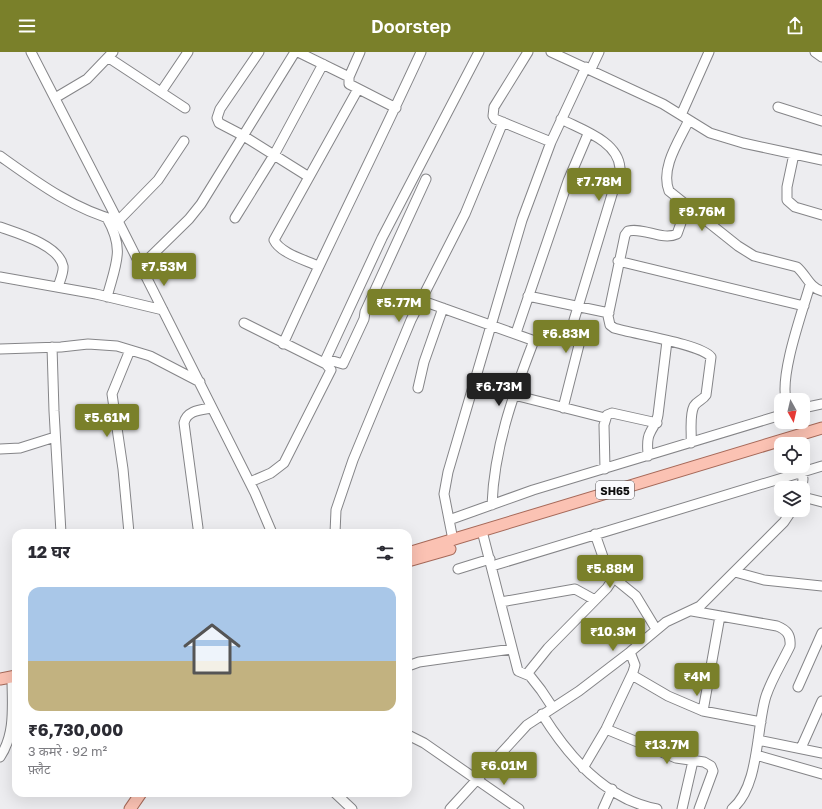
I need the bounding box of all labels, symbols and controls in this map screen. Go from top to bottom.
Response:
icon: menu [16,15,38,37]
text: Doorstep [371,15,451,37]
icon: share [784,15,806,37]
pin: ₹7.78M [566,168,632,202]
text: ₹7.78M [576,173,622,189]
pin: ₹9.76M [669,198,735,232]
text: ₹9.76M [679,203,725,219]
pin: ₹7.53M [131,253,197,287]
text: ₹7.53M [141,258,187,274]
pin: ₹5.77M [366,289,432,323]
text: ₹5.77M [376,294,422,310]
pin: ₹6.83M [533,320,599,354]
text: ₹6.83M [542,325,590,341]
pin: ₹6.73M [466,373,532,407]
text: ₹6.73M [476,378,522,394]
north arrow [774,393,810,429]
map controls [774,393,810,517]
pin: ₹5.61M [74,404,140,438]
text: ₹5.61M [84,409,130,425]
button: locate [774,437,810,473]
road number: SH65 [596,481,634,499]
button: layers [774,481,810,517]
text: 12 घर [28,541,70,562]
icon: filters [374,542,396,564]
pin: ₹5.88M [577,555,643,589]
text: ₹5.88M [586,560,634,576]
icon: home [176,613,248,685]
pin: ₹10.3M [580,618,646,652]
text: ₹10.3M [590,623,636,639]
pin: ₹4M [678,663,716,697]
text: ₹4M [683,668,711,684]
text: ₹6,730,000 [28,719,123,740]
pin: ₹13.7M [634,731,700,765]
text: ₹13.7M [645,736,689,752]
text: 3 कमरे · 92 m² [28,743,107,759]
pin: ₹6.01M [471,752,537,786]
text: ₹6.01M [481,757,527,773]
text: फ़्लैट [28,761,51,777]

